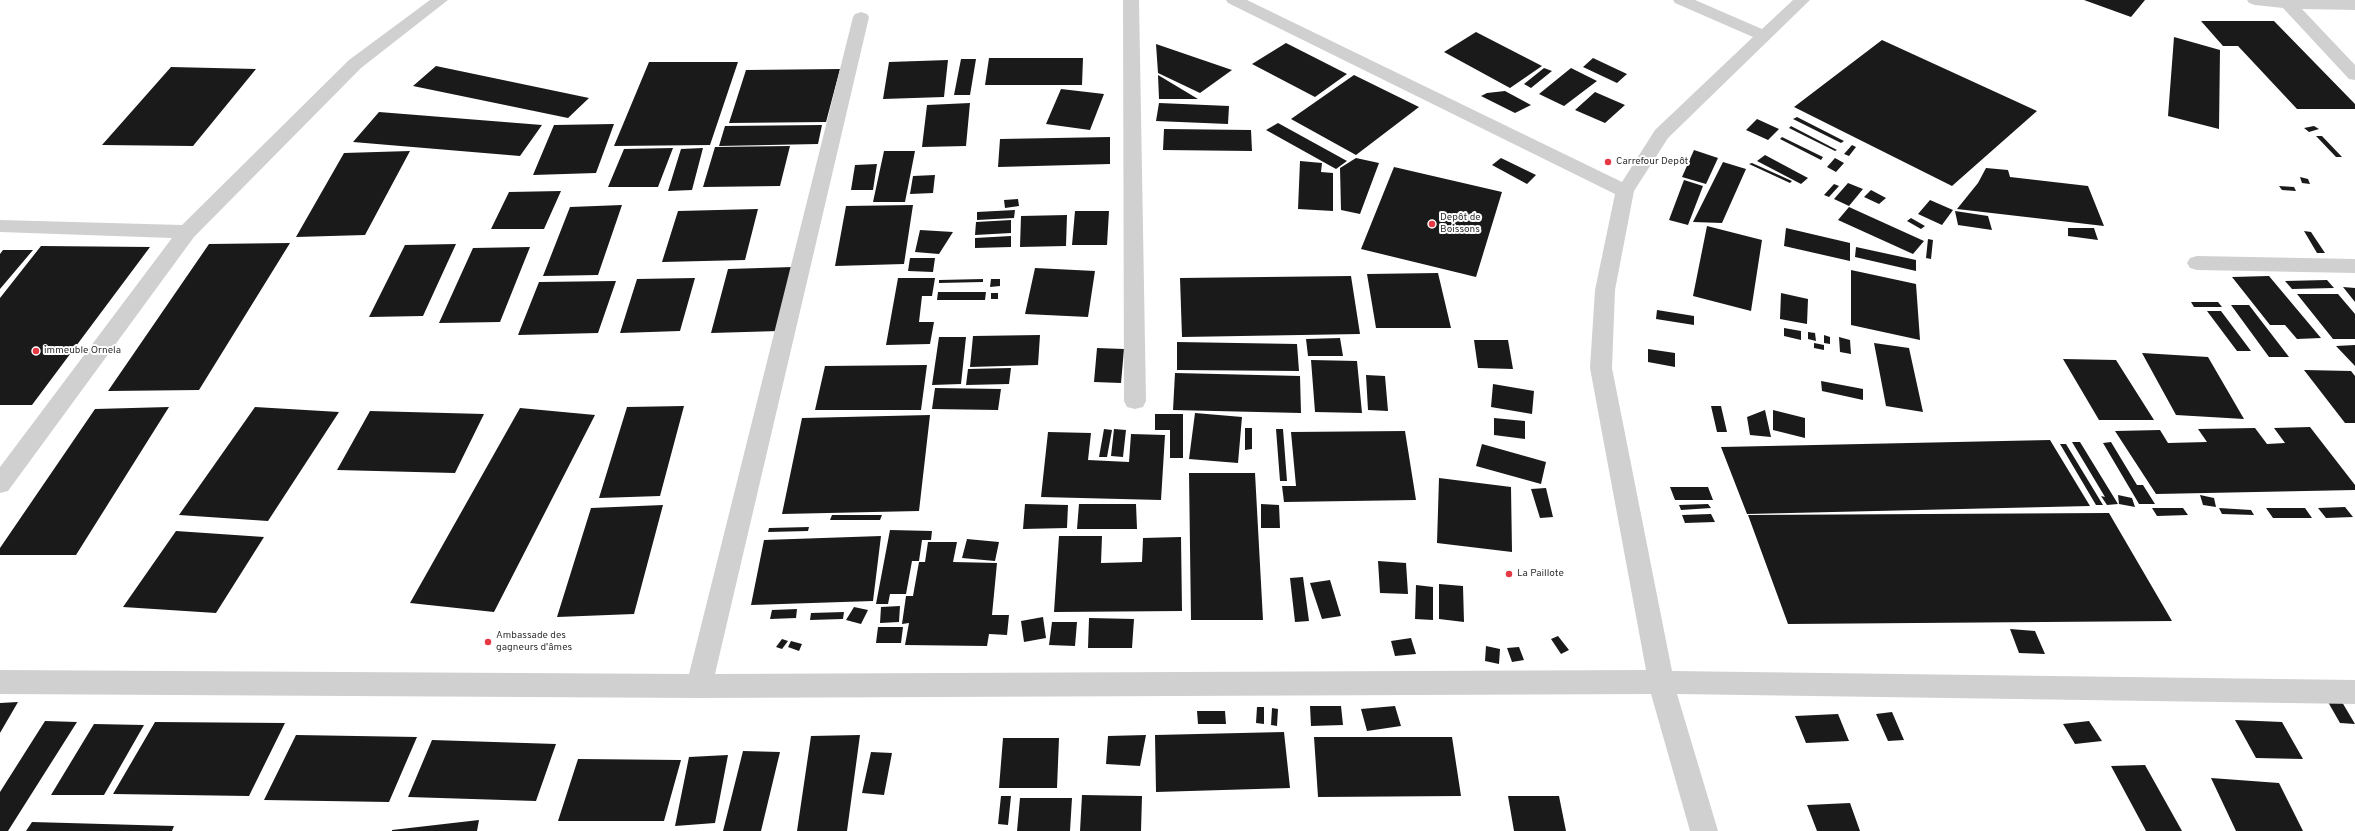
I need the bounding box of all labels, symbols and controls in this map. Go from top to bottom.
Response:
place label: Carrefour Depôt [1616,156,1688,168]
marker: Carrefour Depôt [1603,157,1613,167]
place label: Depôt de Boissons [1440,212,1481,236]
marker: Depôt de Boissons [1427,219,1437,229]
place label: immeuble Ornela [44,345,121,357]
marker: immeuble Ornela [31,346,41,356]
place label: La Paillote [1517,568,1564,580]
marker: La Paillote [1504,569,1514,579]
place label: Ambassade des gagneurs d'âmes [496,630,572,654]
marker: Ambassade des gagneurs d'âmes [483,637,493,647]

